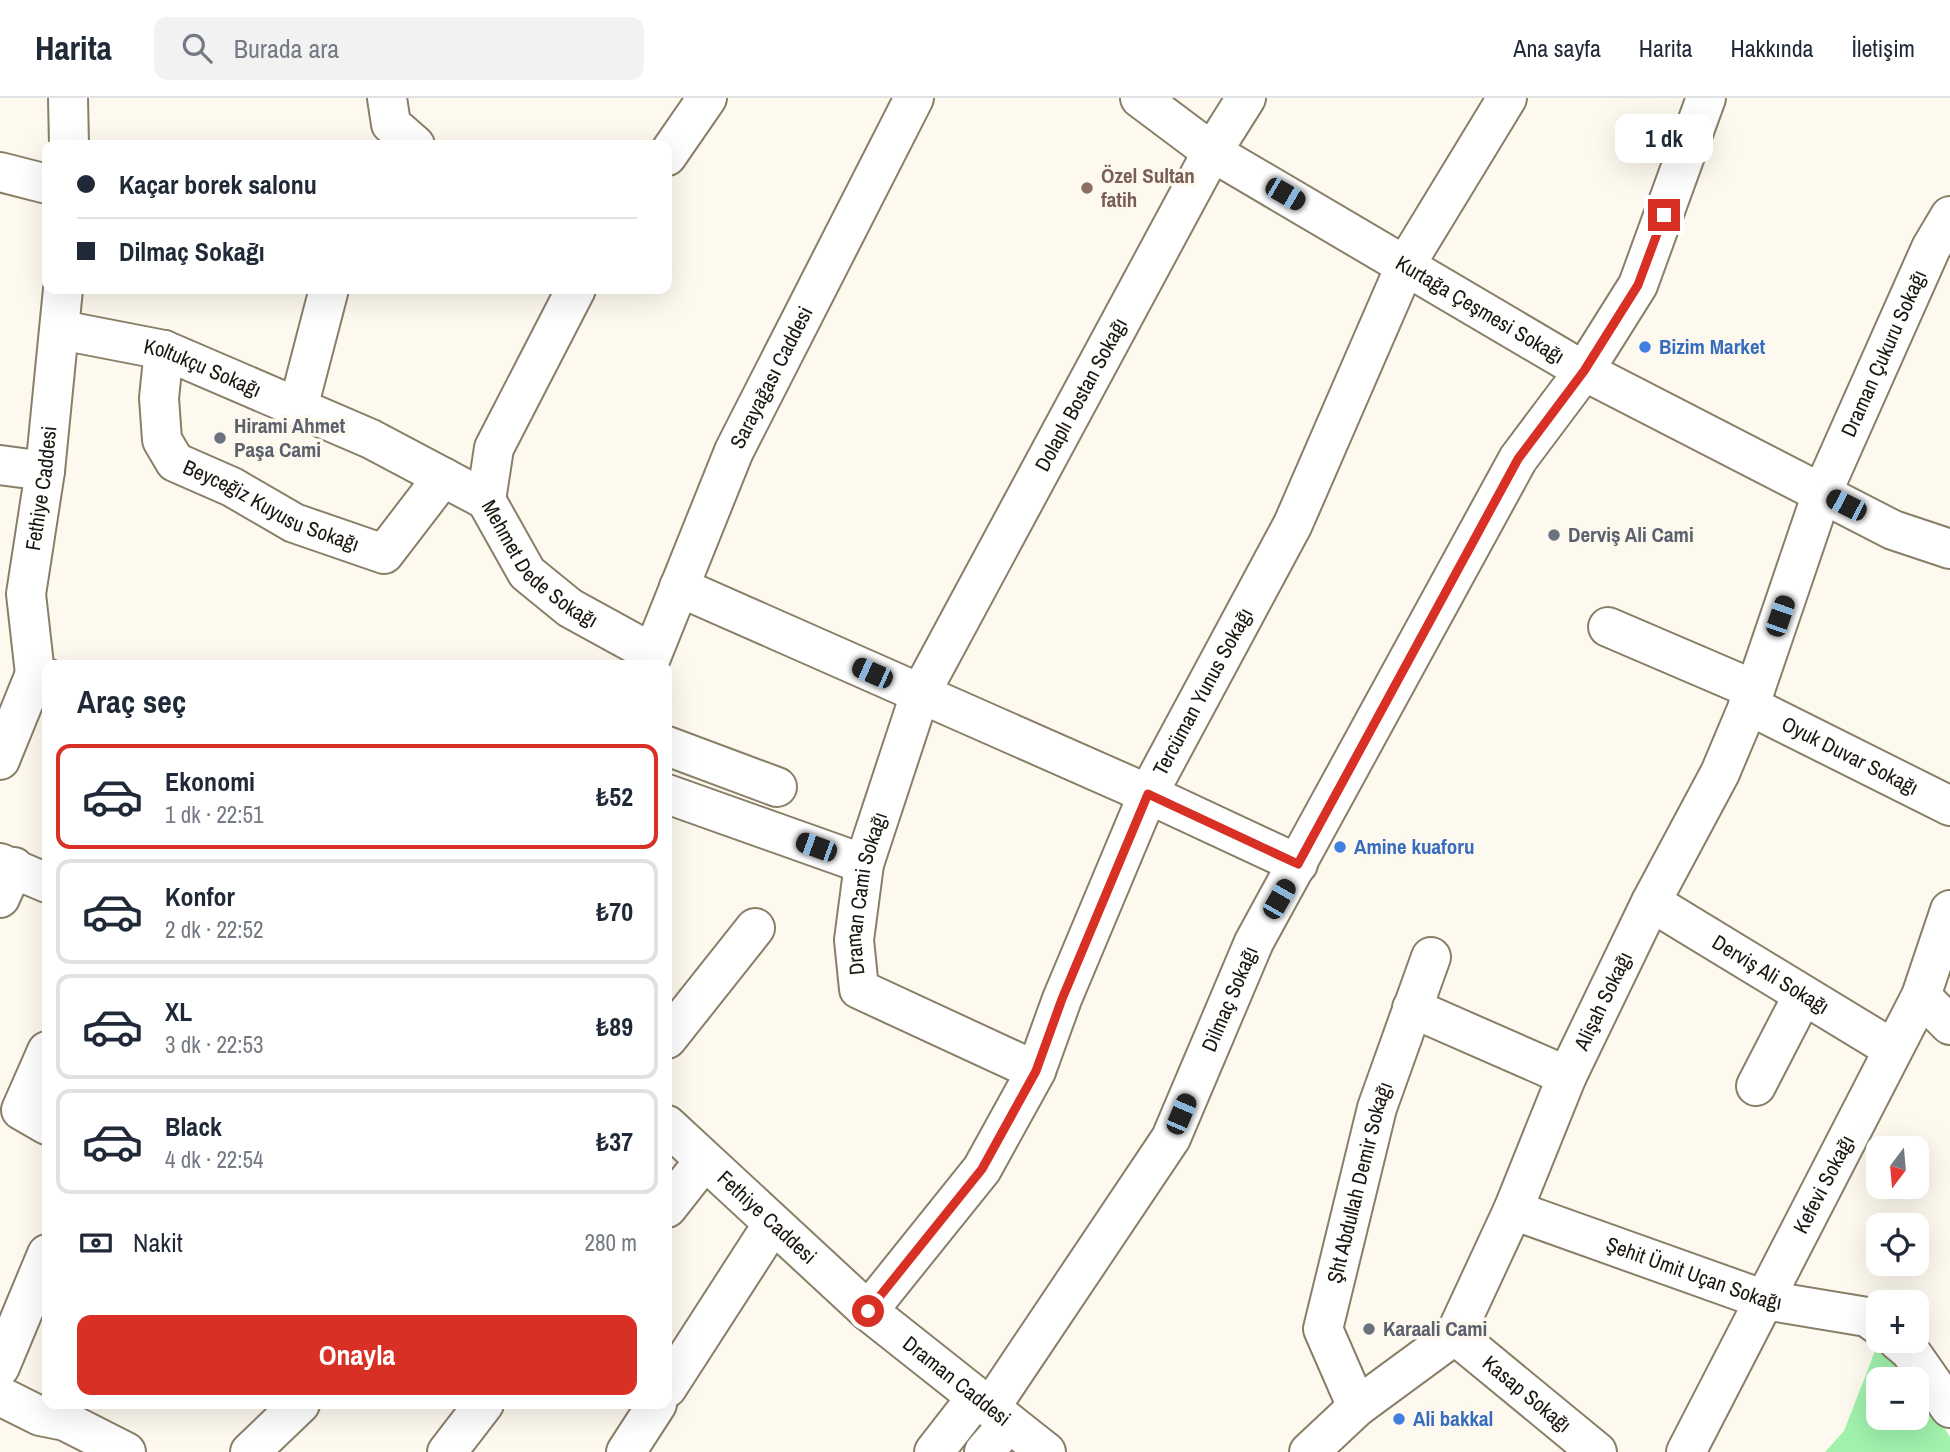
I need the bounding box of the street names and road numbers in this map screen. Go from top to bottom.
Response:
street label: Kurtağa Çeşmesi Sokağı [1390,248,1570,370]
street label: Draman Çukuru Sokağı [1834,265,1933,441]
street label: Sarayağası Caddesi [723,301,819,454]
street label: Dolaplı Bostan Sokağı [1028,312,1134,476]
street label: Koltukçu Sokağı [141,331,266,404]
street label: Fethiye Caddesi [18,425,63,553]
street label: Beyceğiz Kuyusu Sokağı [179,452,363,558]
street label: Mehmet Dede Sokağı [475,495,603,635]
street label: Tercüman Yunus Sokağı [1146,602,1259,780]
street label: Oyuk Duvar Sokağı [1777,709,1924,802]
street label: Draman Cami Sokağı [838,808,894,976]
street label: Derviş Ali Sokağı [1707,928,1835,1021]
street label: Dilmaç Sokağı [1194,942,1265,1056]
street label: Alişah Sokağı [1566,947,1639,1056]
street label: Şht Abdullah Demir Sokağı [1320,1078,1399,1286]
street label: Kefevi Sokağı [1786,1130,1861,1239]
street label: Fethiye Caddesi [711,1164,823,1270]
street label: Şehit Ümit Uçan Sokağı [1602,1229,1784,1317]
street label: Draman Caddesi [897,1329,1017,1433]
street label: Kasap Sokağı [1476,1348,1578,1439]

